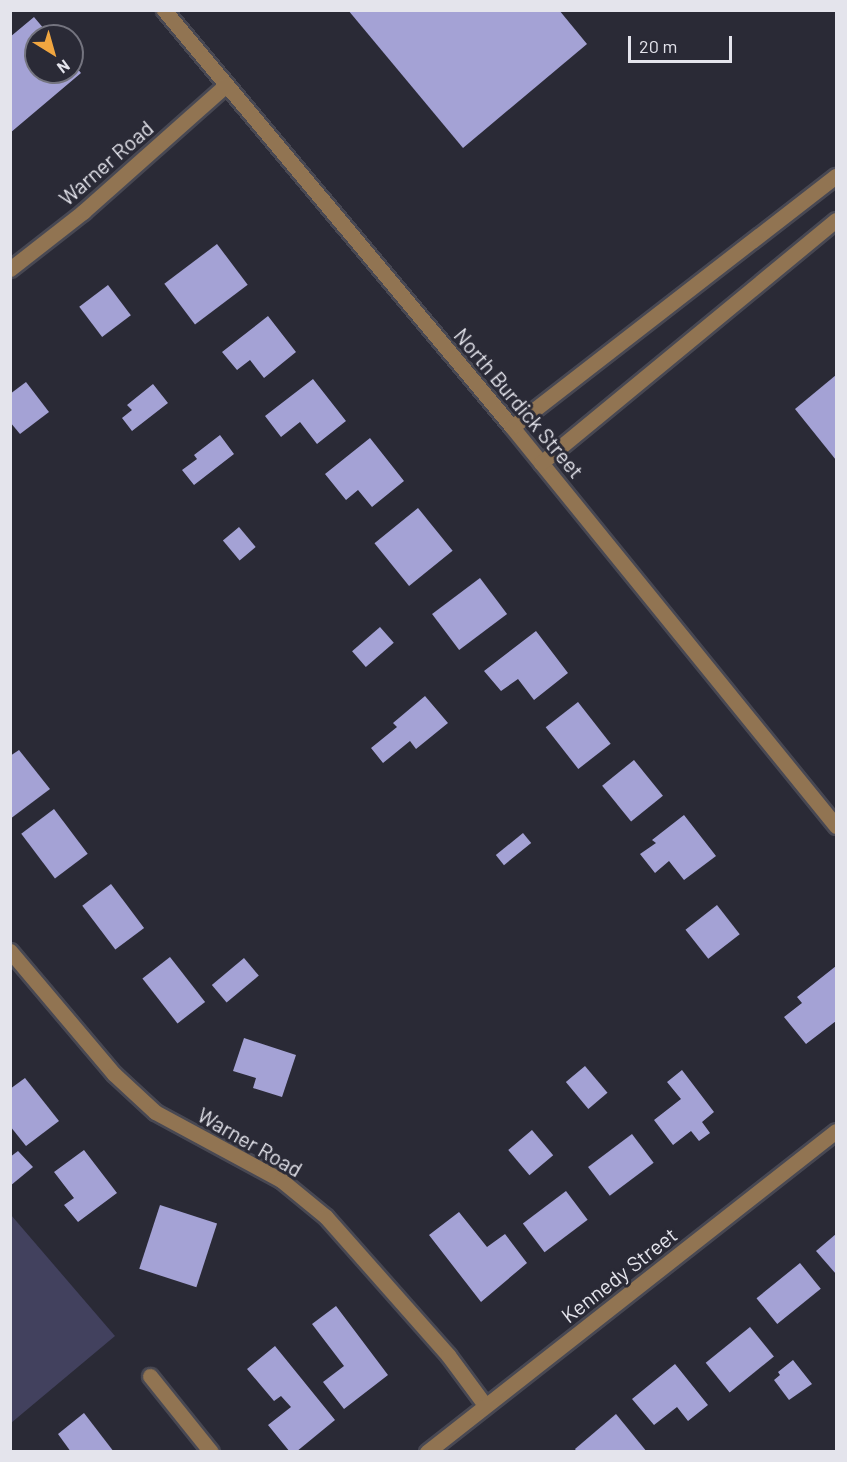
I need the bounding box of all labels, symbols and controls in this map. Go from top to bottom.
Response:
north arrow [24,24,84,84]
scale bar [631,24,734,62]
text: 20 m [639,35,677,57]
text: N [54,56,74,78]
street label: Warner Road [54,115,158,211]
street label: North Burdick Street [449,323,589,483]
street label: Warner Road [193,1102,307,1182]
street label: Kennedy Street [556,1222,682,1328]

